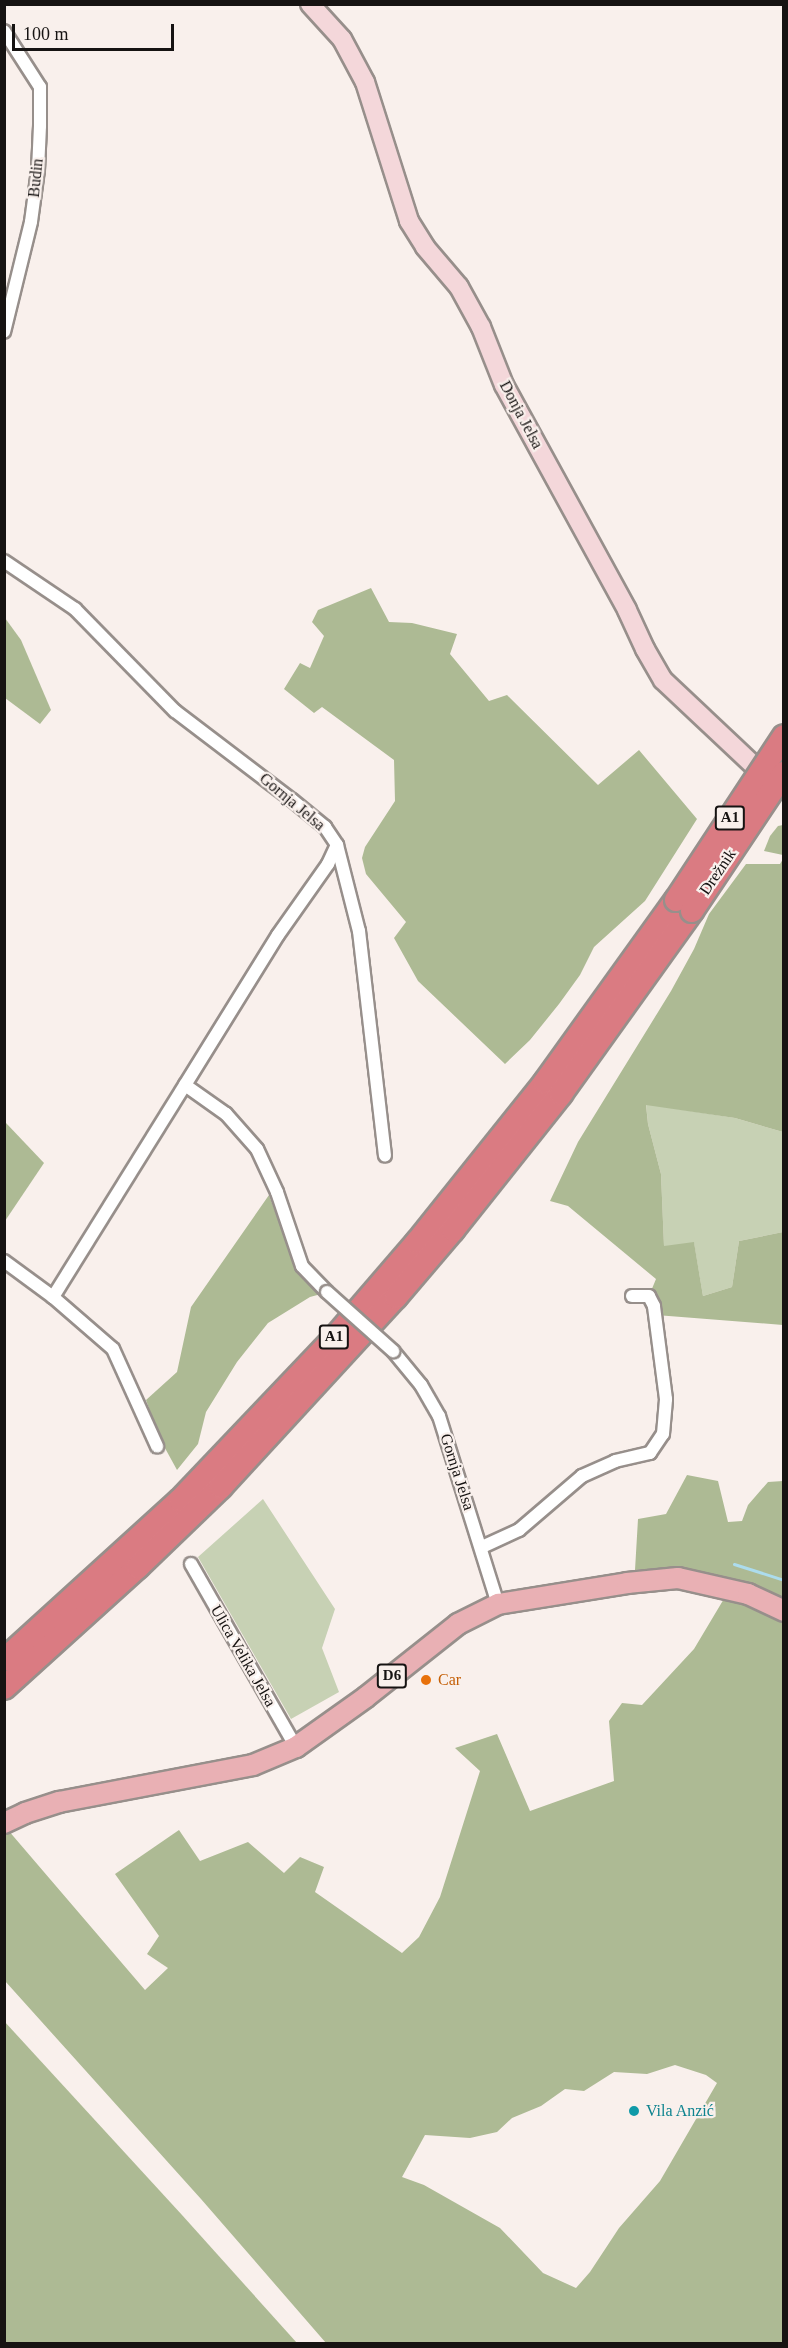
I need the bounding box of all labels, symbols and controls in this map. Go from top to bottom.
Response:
scale bar [15,12,177,50]
text: 100 m [23,24,69,44]
street label: Budin [24,158,48,198]
street label: Donja Jelsa [495,378,547,452]
street label: Gornja Jelsa [255,769,329,835]
road number: A1 [714,806,746,830]
street label: Drežnik [696,845,740,899]
road number: A1 [318,1325,350,1349]
street label: Gornja Jelsa [436,1431,478,1513]
street label: Ulica Velika Jelsa [206,1602,280,1710]
road number: D6 [376,1664,408,1688]
place label: Car [438,1670,461,1690]
marker: Car [419,1673,433,1687]
place label: Vila Anzić [646,2101,715,2121]
marker: Vila Anzić [627,2104,641,2118]

